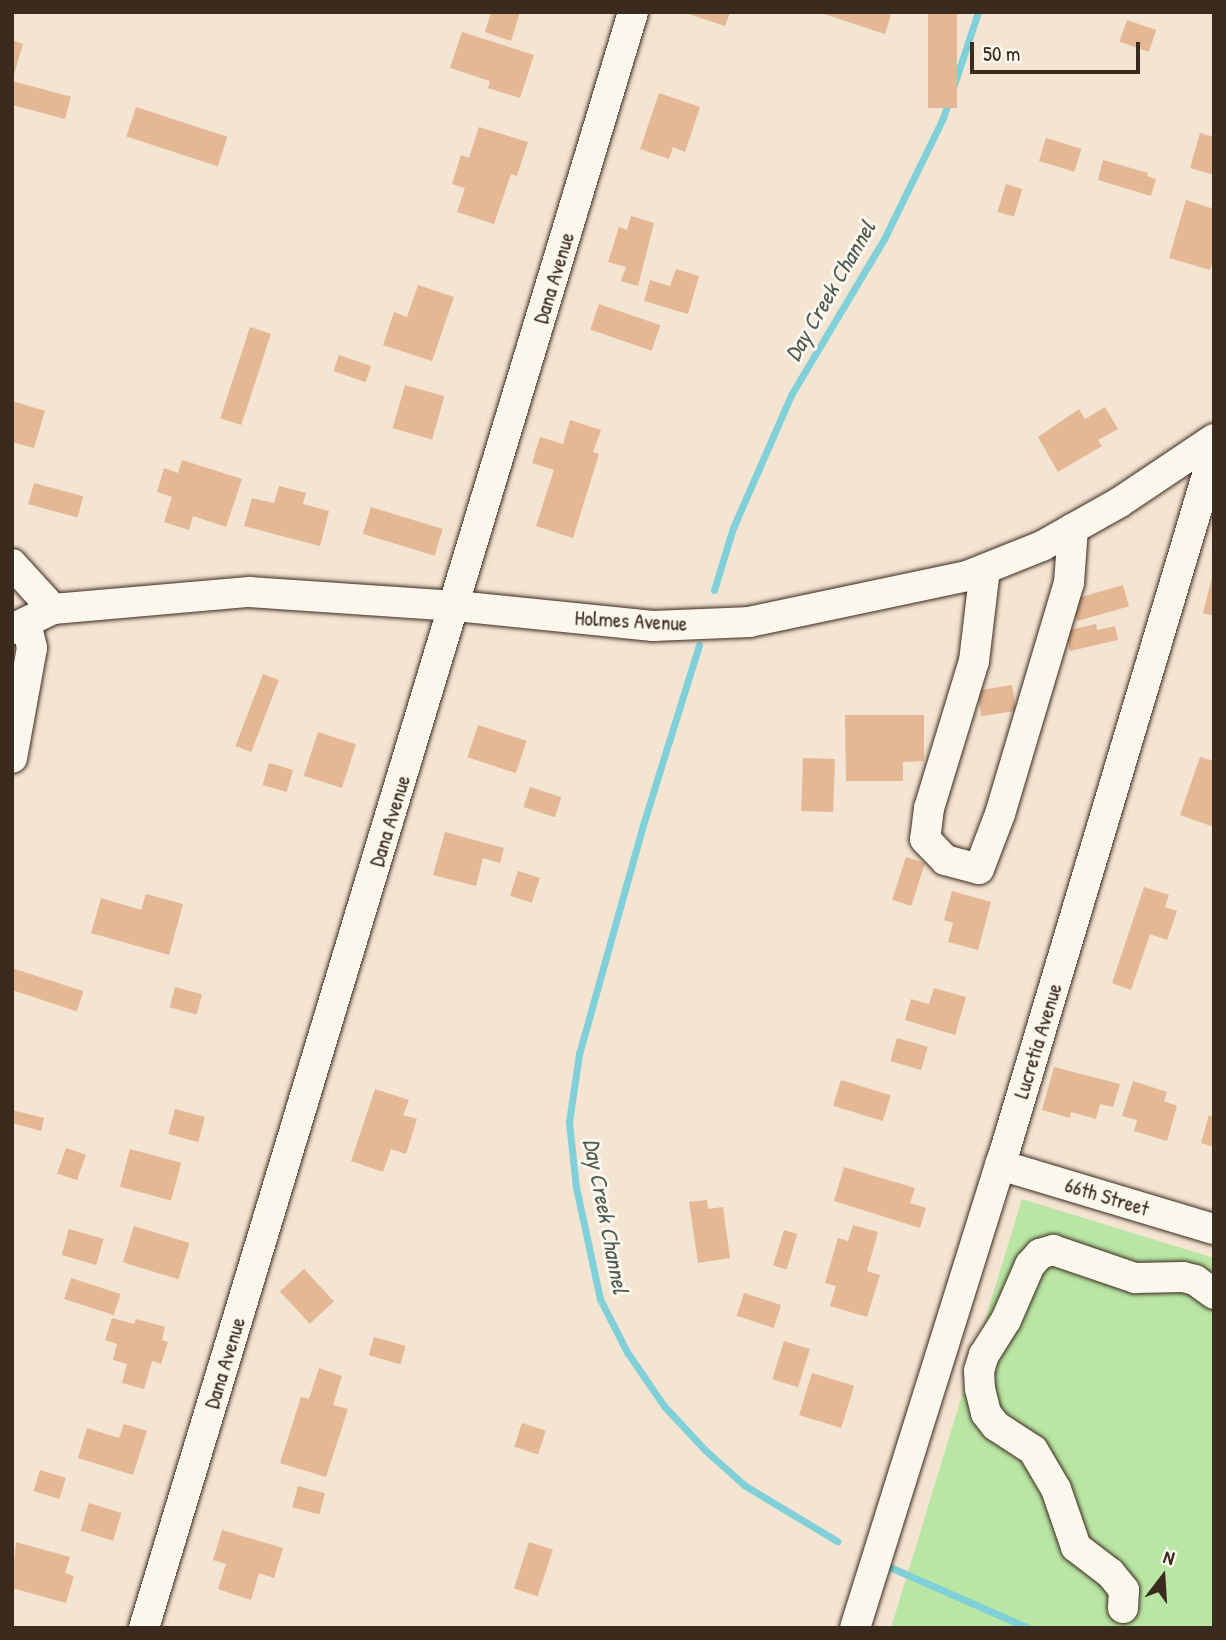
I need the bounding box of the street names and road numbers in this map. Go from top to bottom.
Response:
street label: Dana Avenue [528,229,580,327]
street label: Holmes Avenue [574,605,688,637]
street label: Dana Avenue [364,772,416,870]
street label: Lucretia Avenue [1009,980,1067,1102]
street label: 66th Street [1062,1172,1152,1222]
street label: Dana Avenue [199,1314,251,1412]

